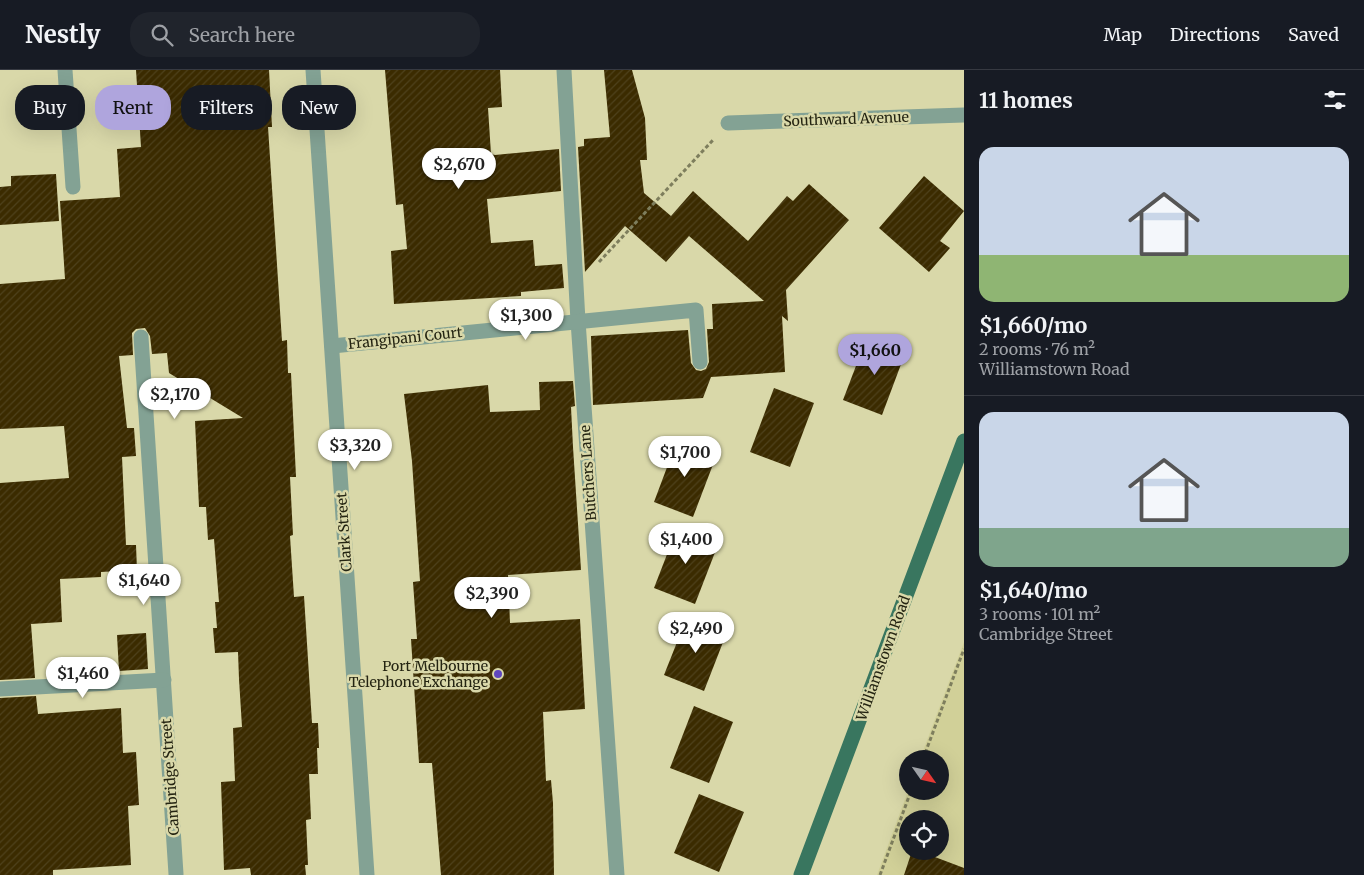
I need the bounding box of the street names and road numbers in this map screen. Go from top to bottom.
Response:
street label: Southward Avenue [783,108,909,130]
street label: Frangipani Court [347,323,464,353]
street label: Butchers Lane [576,424,600,522]
street label: Clark Street [332,491,356,572]
street label: Williamstown Road [852,592,914,724]
street label: Cambridge Street [157,717,183,836]

